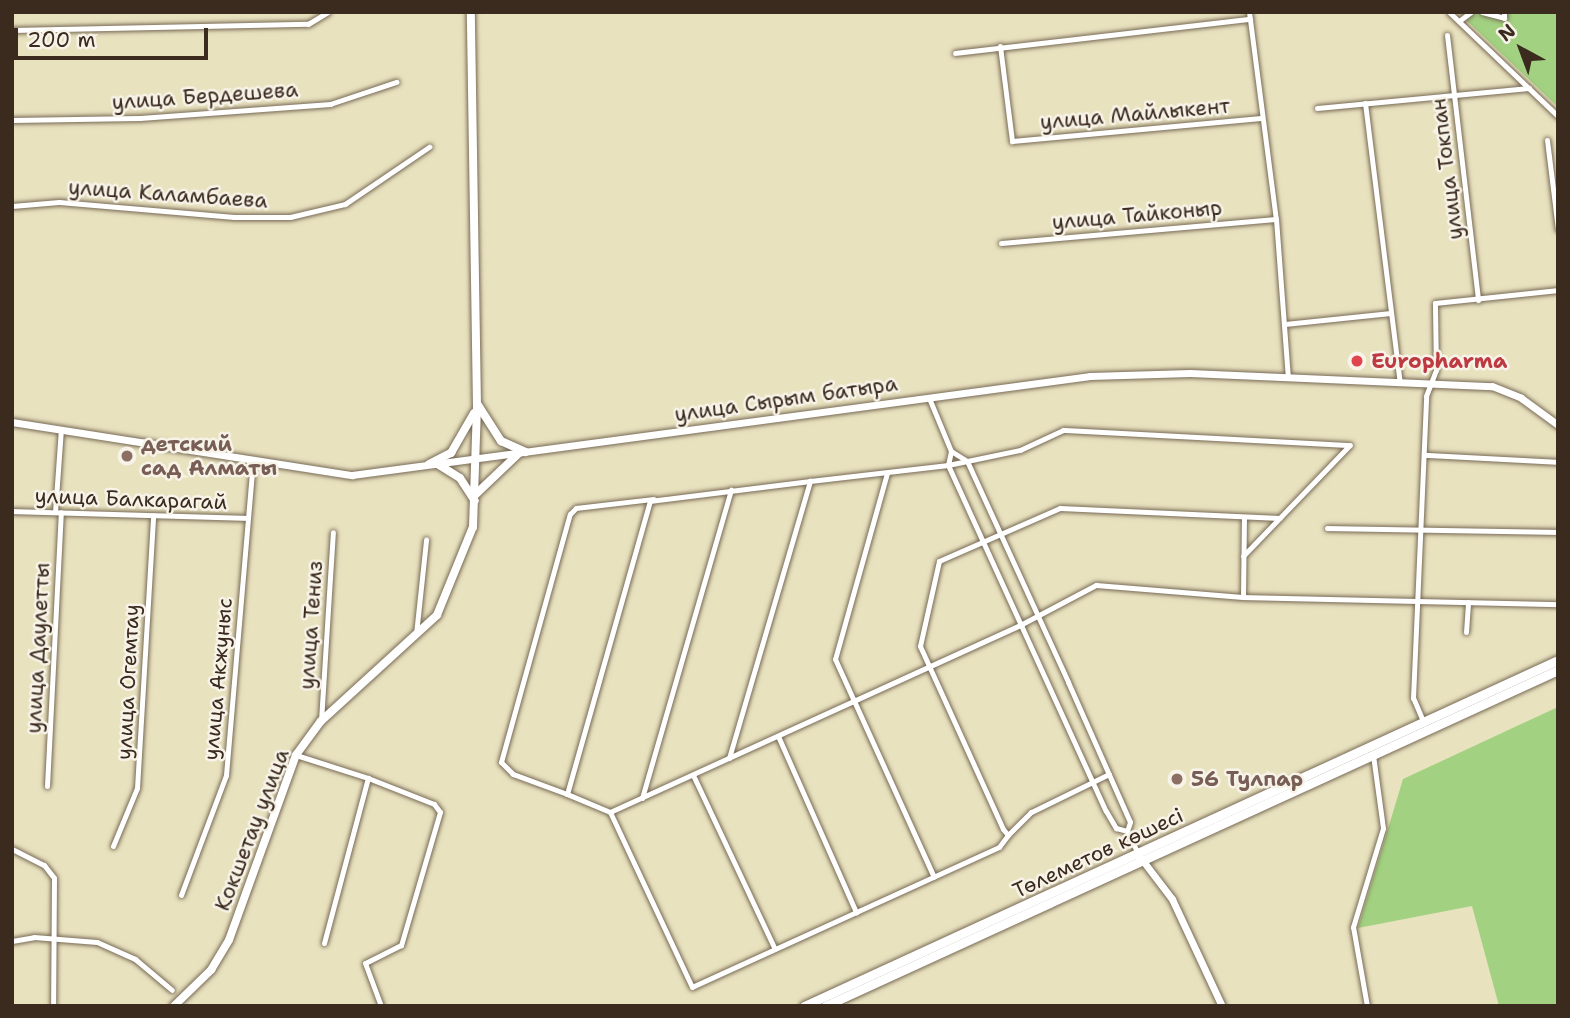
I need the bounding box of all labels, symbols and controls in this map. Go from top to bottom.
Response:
scale bar [18,14,212,58]
north arrow [1486,14,1556,84]
text: N [1493,18,1521,47]
text: 200 m [27,26,96,54]
street label: улица Бердешева [111,77,299,115]
street label: улица Майлыкент [1039,93,1231,135]
street label: улица Токпан [1426,97,1468,241]
street label: улица Каламбаева [68,174,268,214]
street label: улица Тайконыр [1051,195,1223,235]
place label: Europharma [1371,348,1507,374]
marker: Europharma [1349,353,1365,369]
street label: улица Сырым батыра [673,371,899,427]
place label: детский сад Алматы [141,431,277,481]
marker: детский сад Алматы [119,448,135,464]
street label: улица Балкарагай [34,483,228,515]
street label: улица Тениз [294,560,328,690]
street label: улица Даулетты [21,562,55,734]
street label: улица Акжуныс [198,597,238,761]
street label: улица Огемтау [111,603,145,761]
street label: Кокшетау улица [210,746,294,914]
place label: 56 Тулпар [1191,766,1303,792]
marker: 56 Тулпар [1169,771,1185,787]
street label: Төлеметов көшесі [1009,802,1187,904]

